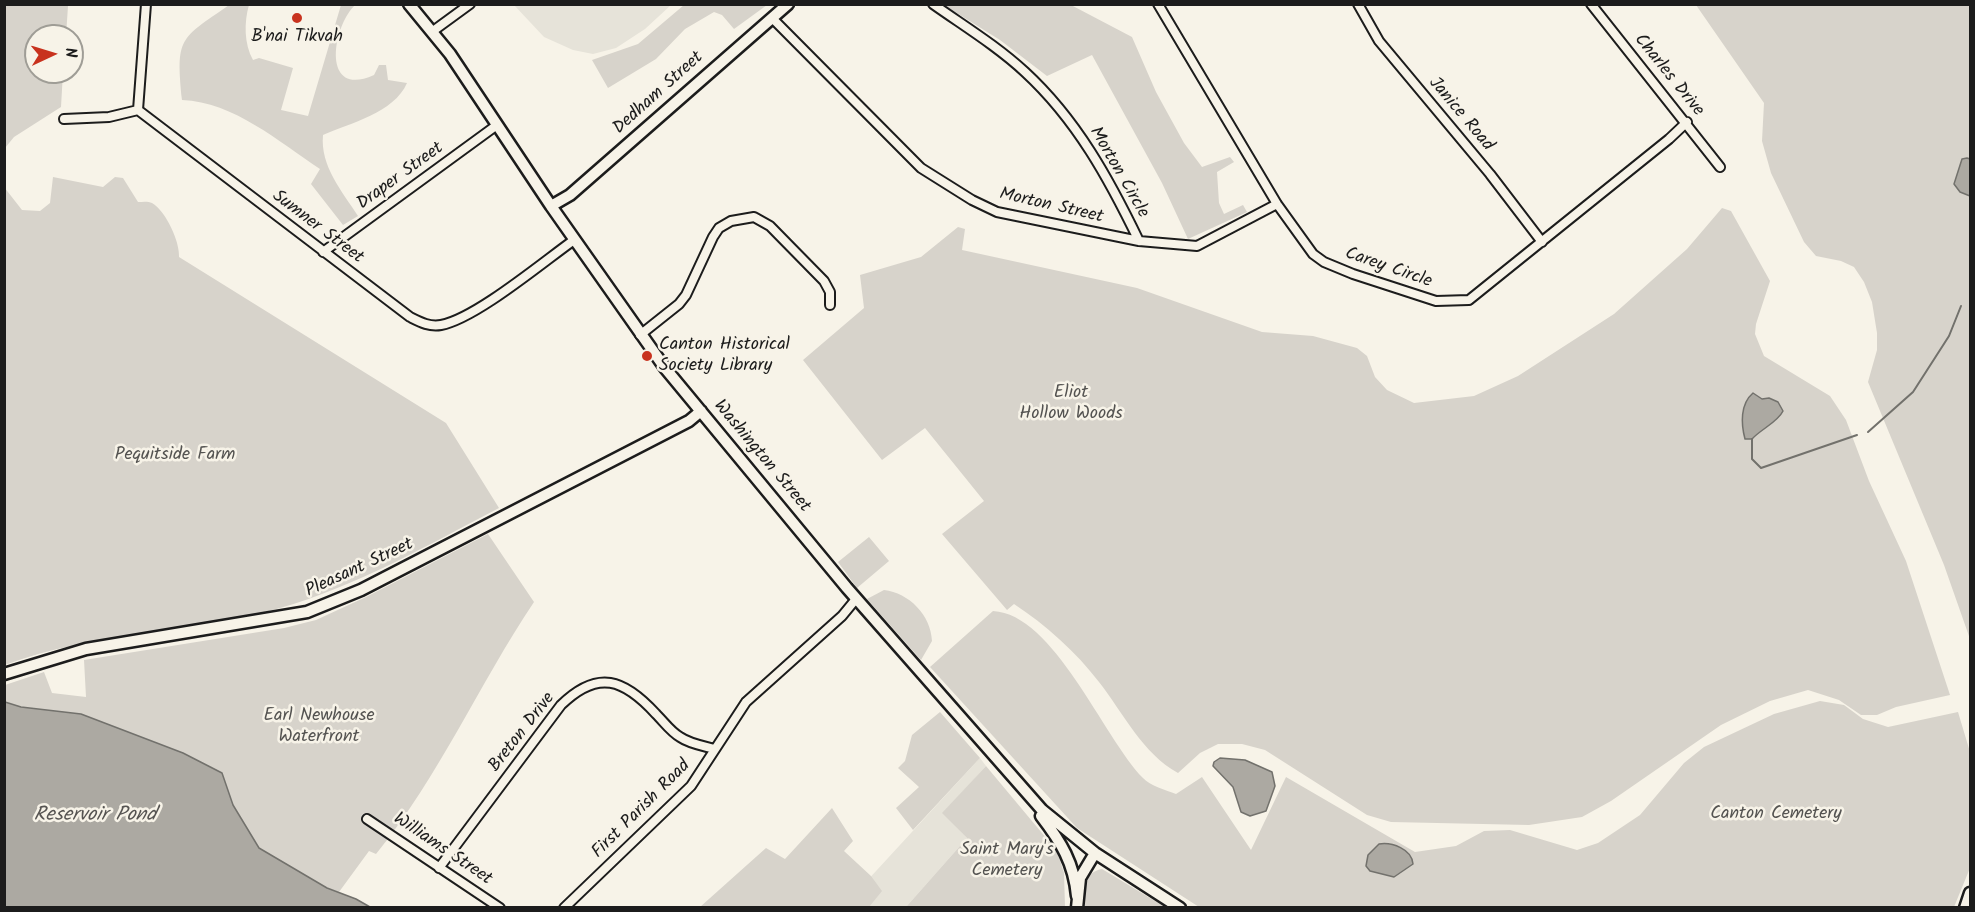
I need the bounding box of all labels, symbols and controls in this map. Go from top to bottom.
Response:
marker: B'nai Tikvah [290,11,304,25]
north arrow [24,24,84,84]
place label: B'nai Tikvah [251,27,343,49]
street label: Charles Drive [1628,30,1708,122]
text: N [58,47,83,59]
street label: Dedham Street [609,48,709,140]
street label: Janice Road [1423,74,1497,156]
street label: Morton Circle [1083,124,1153,222]
street label: Draper Street [354,138,448,216]
street label: Morton Street [997,185,1105,229]
street label: Sumner Street [267,187,367,269]
street label: Carey Circle [1342,244,1434,294]
place label: Canton Historical Society Library [659,335,790,378]
marker: Canton Historical Society Library [640,349,654,363]
park label: Eliot Hollow Woods [1019,383,1123,426]
street label: Washington Street [708,396,814,518]
park label: Pequitside Farm [115,445,235,467]
street label: Pleasant Street [303,535,417,603]
street label: Breton Drive [485,689,561,777]
park label: Earl Newhouse Waterfront [263,706,375,748]
street label: First Parish Road [588,756,696,864]
park label: Canton Cemetery [1710,804,1842,826]
water label: Reservoir Pond [34,805,156,829]
street label: Williams Street [388,809,496,891]
park label: Saint Mary's Cemetery [960,840,1054,882]

